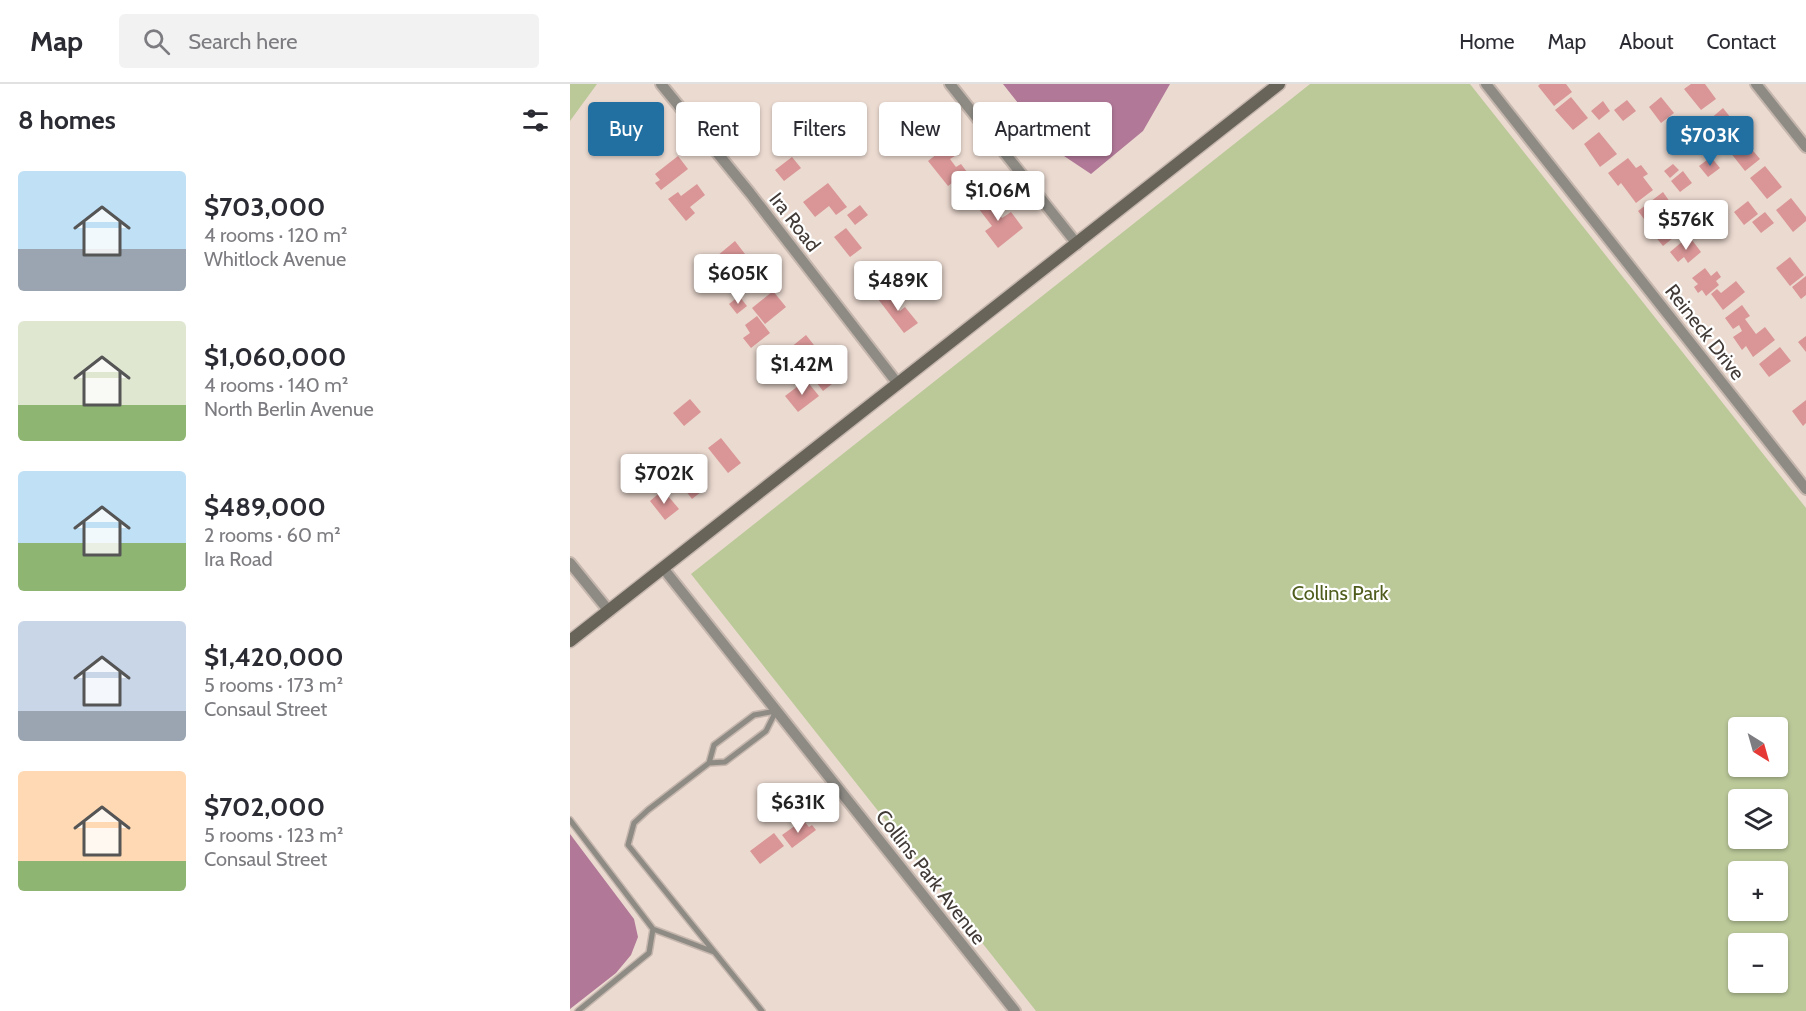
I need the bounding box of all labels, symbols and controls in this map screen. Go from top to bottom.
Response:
search box [119,14,539,68]
text: Map [30,24,83,58]
icon: search [140,25,173,58]
text: Search here [188,28,297,55]
text: Home [1459,29,1515,54]
text: Map [1548,29,1586,54]
text: About [1619,29,1673,54]
text: Contact [1706,29,1776,54]
chip: Buy [588,102,664,156]
chip: Rent [676,102,760,156]
chip: Filters [772,102,867,156]
chip: New [879,102,961,156]
chip: Apartment [973,102,1112,156]
text: 8 homes [18,104,116,136]
icon: filters [519,104,552,137]
pin: $703K [1668,116,1752,167]
text: $703K [1680,123,1740,147]
pin: $1.06M [949,171,1047,222]
text: $1.06M [965,178,1031,202]
street label: Ira Road [764,188,826,256]
text: $703,000 [204,191,325,223]
icon: home [66,195,138,267]
pin: $576K [1644,200,1728,251]
text: $576K [1658,207,1714,231]
text: 4 rooms · 120 m² [204,223,347,247]
text: Whitlock Avenue [204,247,346,271]
pin: $605K [696,254,780,305]
text: $605K [708,261,768,285]
pin: $489K [856,261,940,312]
text: $489K [868,268,928,292]
street label: Reineck Drive [1660,279,1750,385]
text: $1,060,000 [204,341,346,373]
icon: home [66,345,138,417]
pin: $1.42M [753,345,851,396]
text: $1.42M [770,352,834,376]
text: 4 rooms · 140 m² [204,373,348,397]
text: North Berlin Avenue [204,397,374,421]
pin: $702K [622,454,706,505]
text: $702K [635,461,693,485]
text: $489,000 [204,491,326,523]
icon: home [66,495,138,567]
text: 2 rooms · 60 m² [204,523,341,547]
text: Ira Road [204,547,273,571]
park label: Collins Park [1292,581,1388,605]
text: $1,420,000 [204,641,344,673]
icon: home [66,645,138,717]
text: 5 rooms · 173 m² [204,673,343,697]
text: Consaul Street [204,697,327,721]
north arrow [1728,717,1788,777]
map controls [1728,717,1788,993]
pin: $631K [756,783,840,834]
button: layers [1728,789,1788,849]
text: $631K [771,790,825,814]
text: $702,000 [204,791,325,823]
icon: home [66,795,138,867]
street label: Collins Park Avenue [871,805,991,949]
text: 5 rooms · 123 m² [204,823,343,847]
text: Consaul Street [204,847,327,871]
button: + [1728,861,1788,921]
button: − [1728,933,1788,993]

